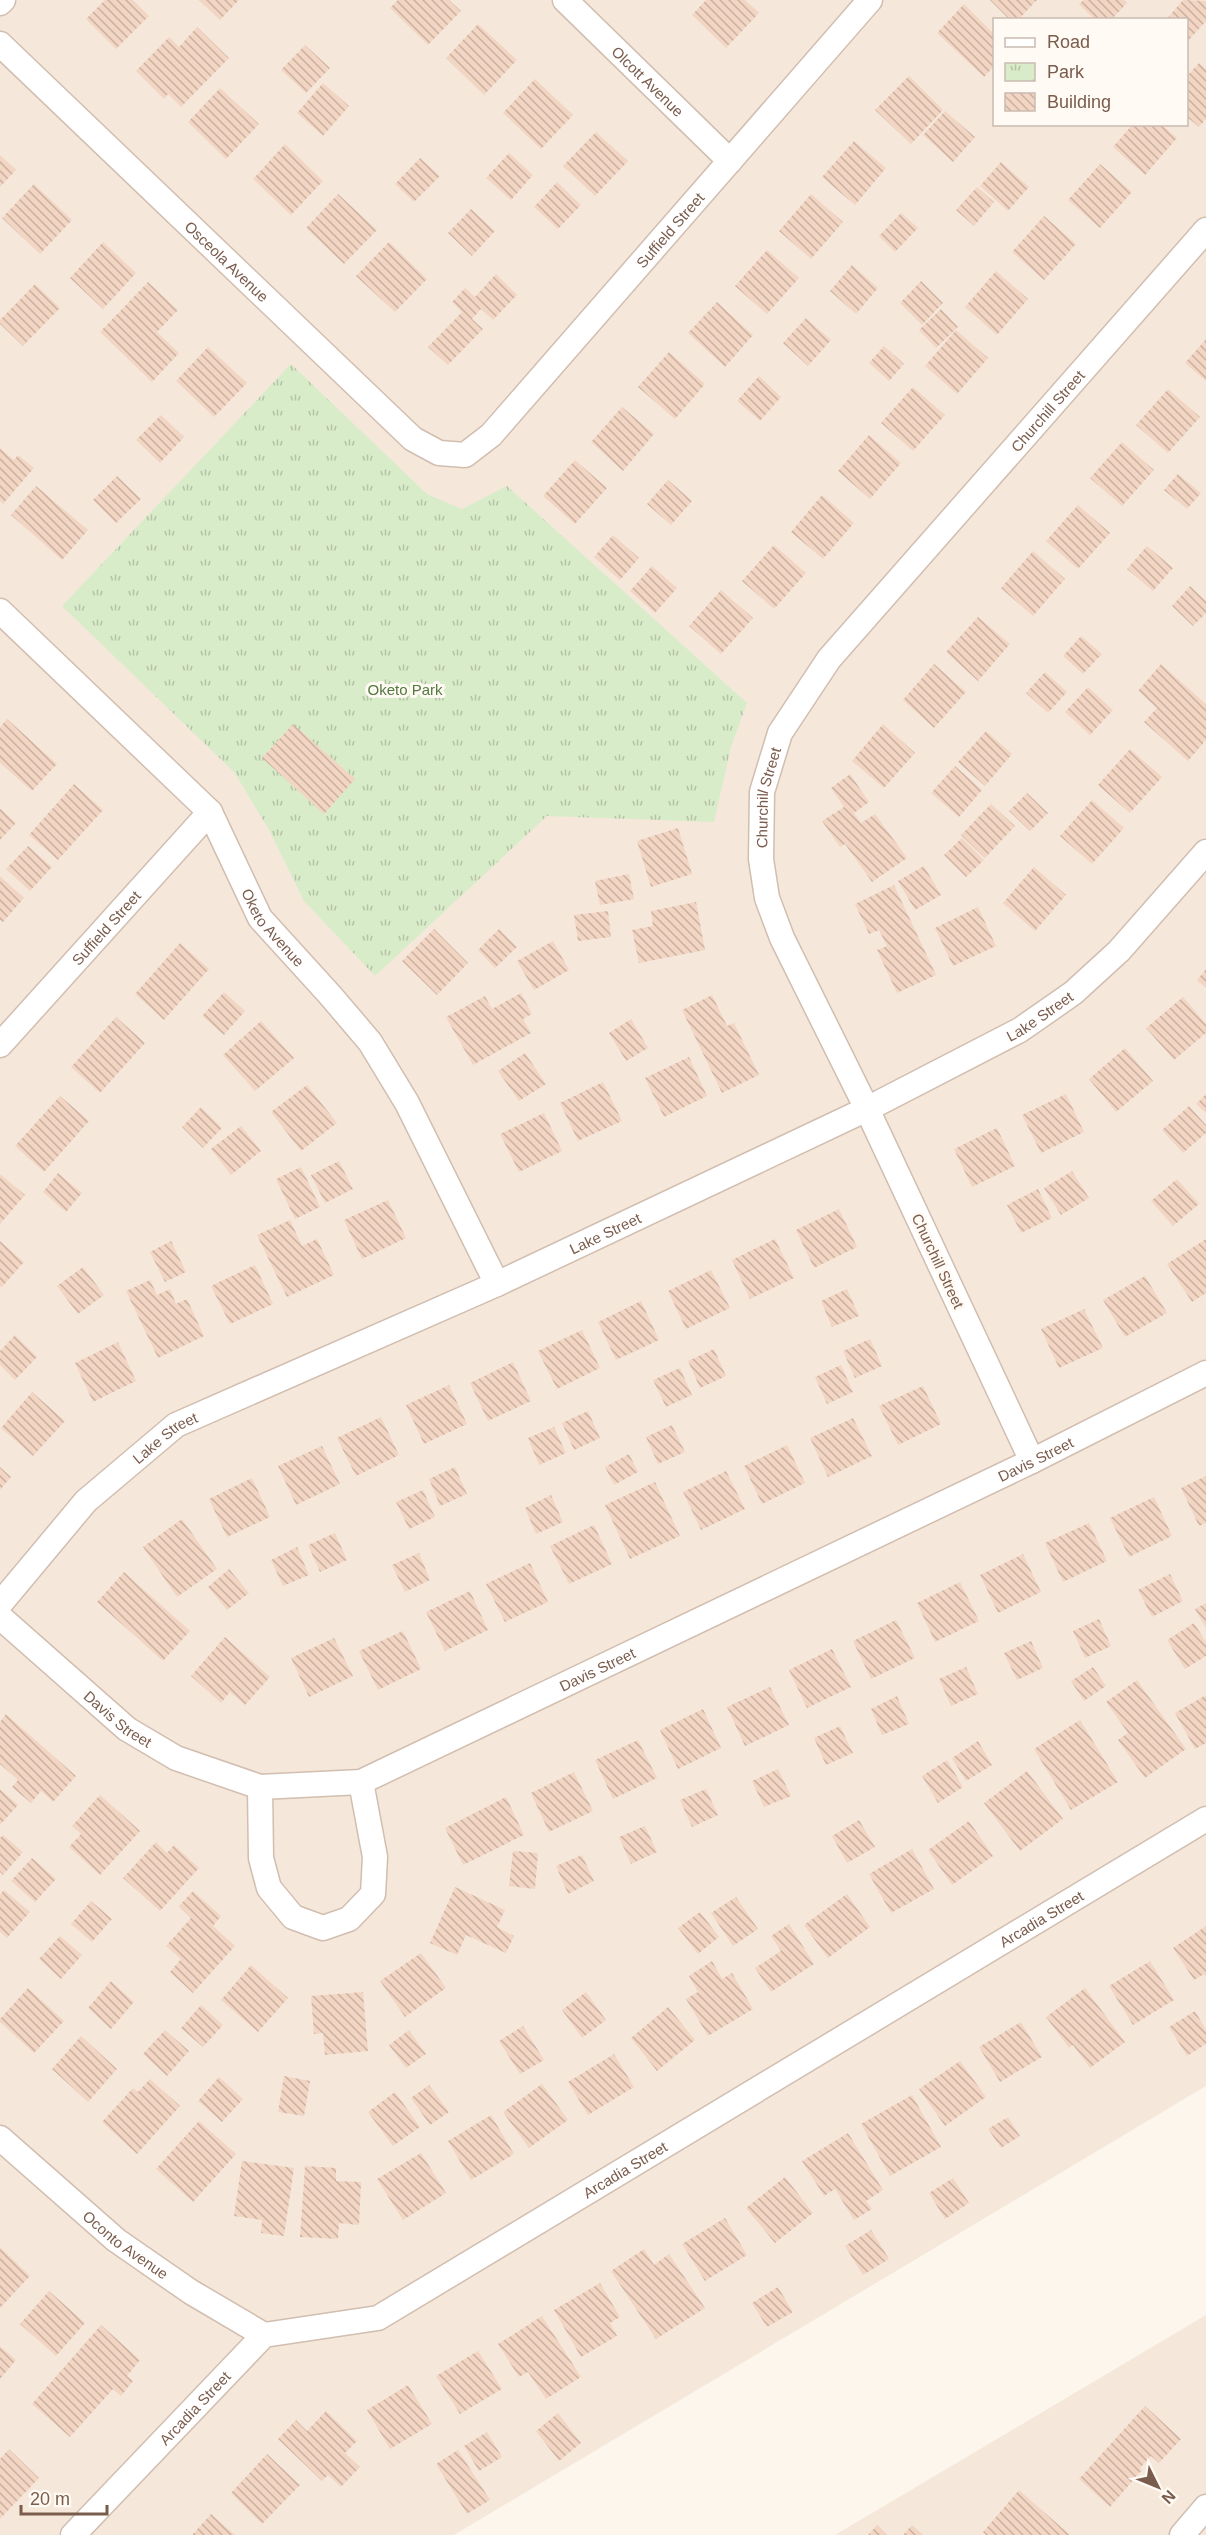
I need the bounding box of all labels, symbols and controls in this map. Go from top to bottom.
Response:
legend [993,18,1188,126]
text: Road [1047,32,1090,52]
street label: Olcott Avenue [609,42,687,120]
text: Park [1047,62,1085,82]
text: Building [1047,92,1111,112]
street label: Suffield Street [632,188,708,271]
street label: Osceola Avenue [182,217,272,305]
street label: Churchill Street [1007,366,1088,455]
park label: Oketo Park [367,681,443,698]
street label: Churchill Street [753,744,784,848]
street label: Suffield Street [68,886,144,968]
street label: Oketo Avenue [239,886,308,970]
street label: Lake Street [1003,987,1077,1044]
street label: Lake Street [567,1208,644,1257]
street label: Churchill Street [909,1211,968,1312]
street label: Lake Street [129,1408,201,1467]
street label: Davis Street [995,1433,1077,1485]
street label: Davis Street [557,1643,638,1694]
street label: Davis Street [81,1687,156,1751]
street label: Arcadia Street [996,1886,1087,1950]
street label: Arcadia Street [580,2137,671,2201]
street label: Oconto Avenue [80,2207,172,2282]
street label: Arcadia Street [156,2367,234,2448]
north arrow [1128,2457,1188,2517]
scale bar [21,2478,106,2516]
text: N [1158,2487,1179,2507]
text: 20 m [30,2489,70,2509]

